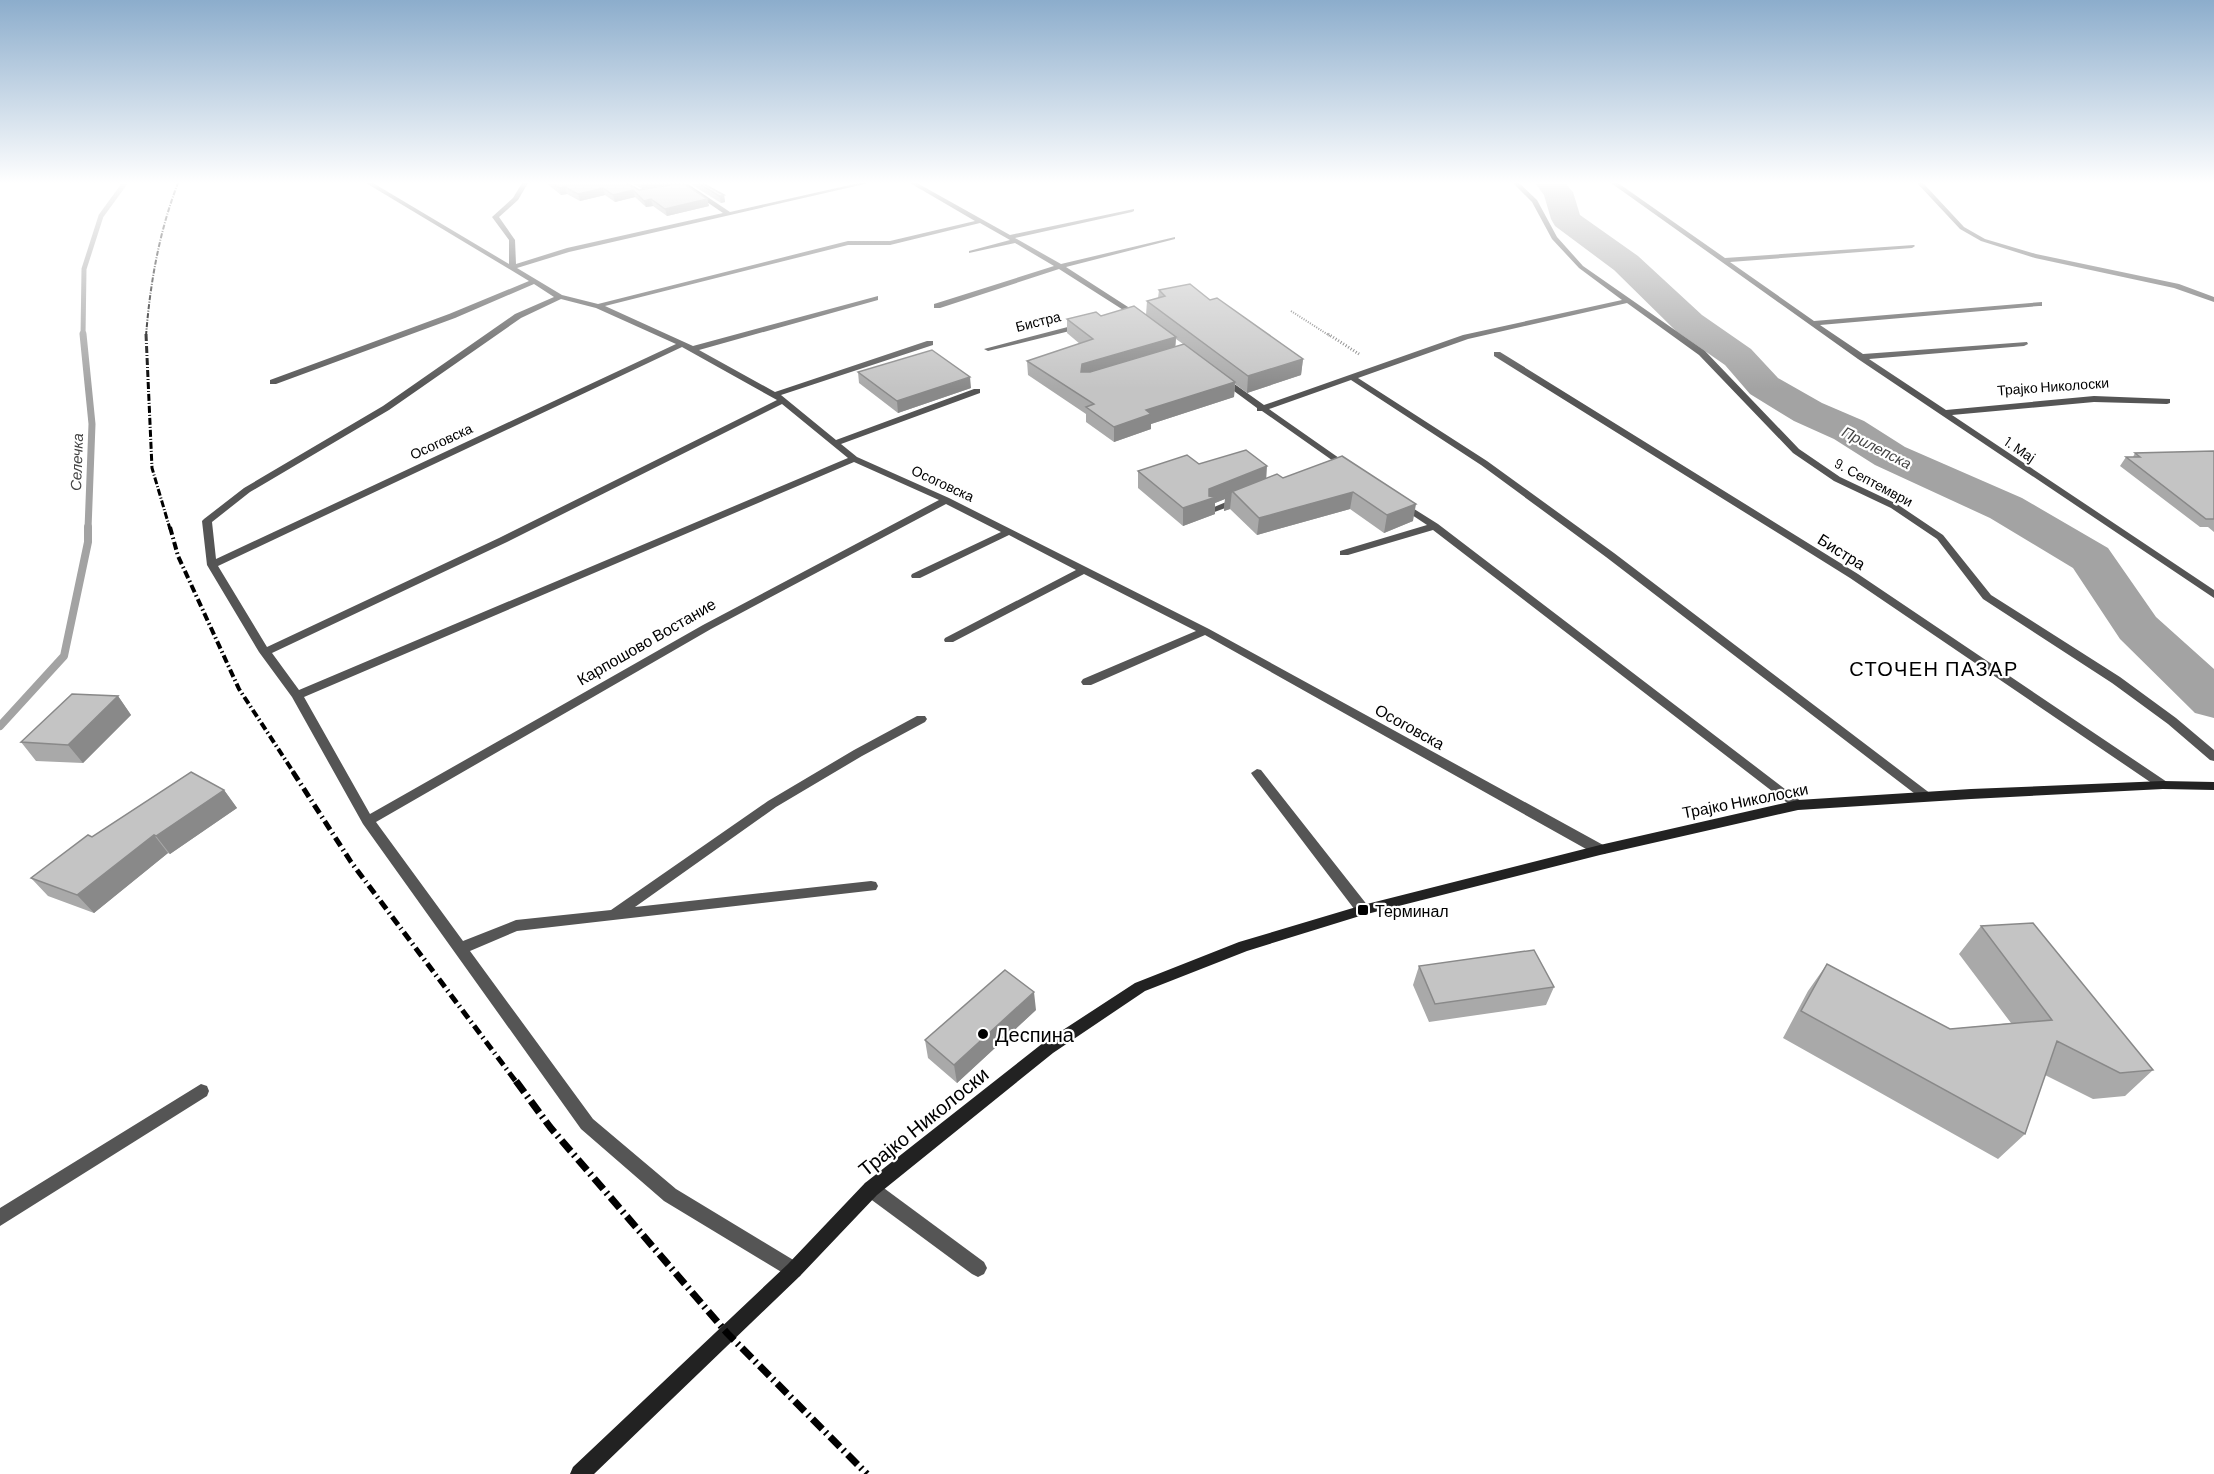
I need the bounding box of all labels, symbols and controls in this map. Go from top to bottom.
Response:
street label: Бистра [1014,307,1063,335]
street label: Трајко Николоски [1997,374,2109,398]
street label: Осоговска [407,419,475,463]
water label: Прилепска [1839,422,1915,472]
street label: 1. Мај [2001,432,2039,466]
water label: Селечка [66,433,86,491]
street label: 9. Септември [1832,454,1916,510]
street label: Осоговска [909,461,977,505]
street label: Бистра [1815,529,1869,573]
street label: Карпошово Востание [573,593,719,689]
district label: СТОЧЕН ПАЗАР [1849,656,2019,680]
street label: Осоговска [1372,699,1448,753]
street label: Трајко Николоски [1680,778,1810,822]
place label: Терминал [1375,901,1449,920]
marker: Терминал [1356,903,1370,917]
place label: Деспина [995,1022,1075,1046]
marker: Деспина [976,1027,990,1041]
street label: Трајко Николоски [853,1061,993,1181]

